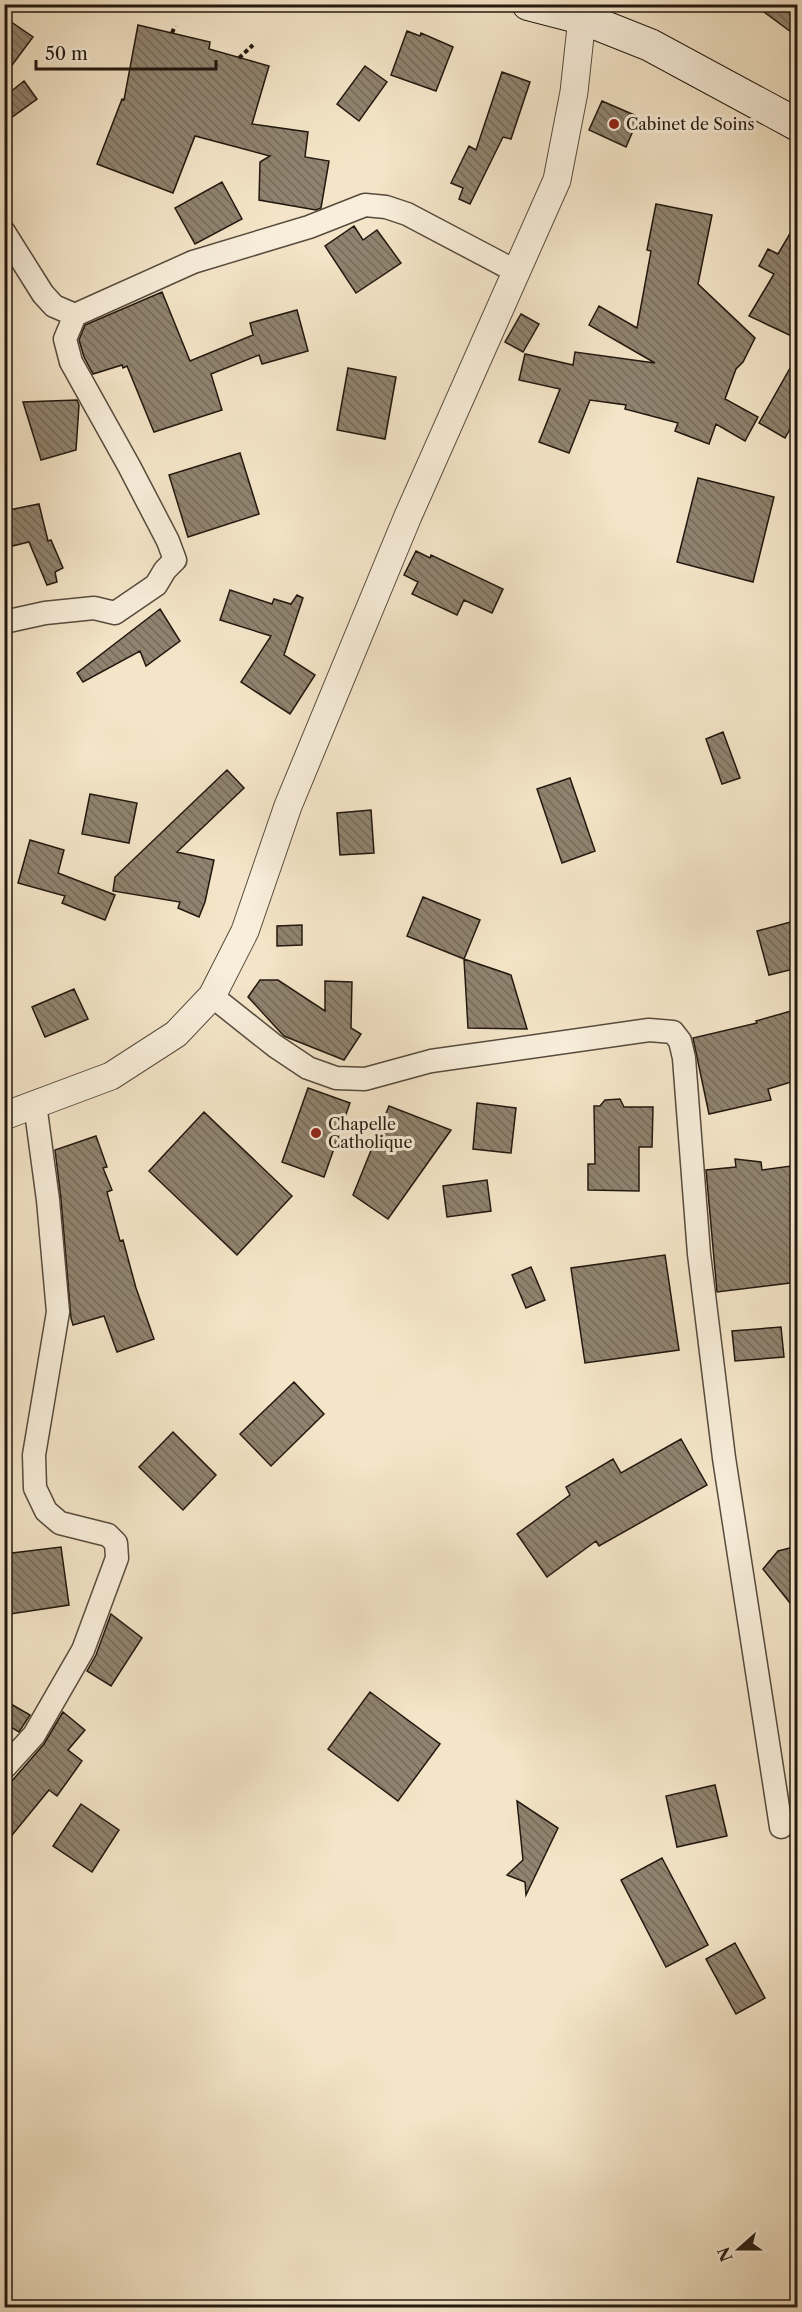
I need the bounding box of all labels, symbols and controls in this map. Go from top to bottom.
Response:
scale bar [36,33,216,71]
text: 50 m [45,43,88,65]
place label: Cabinet de Soins [626,114,754,134]
marker: Cabinet de Soins [607,117,621,131]
place label: Chapelle Catholique [328,1114,412,1152]
marker: Chapelle Catholique [309,1126,323,1140]
north arrow [709,2219,769,2279]
text: N [713,2244,737,2264]

